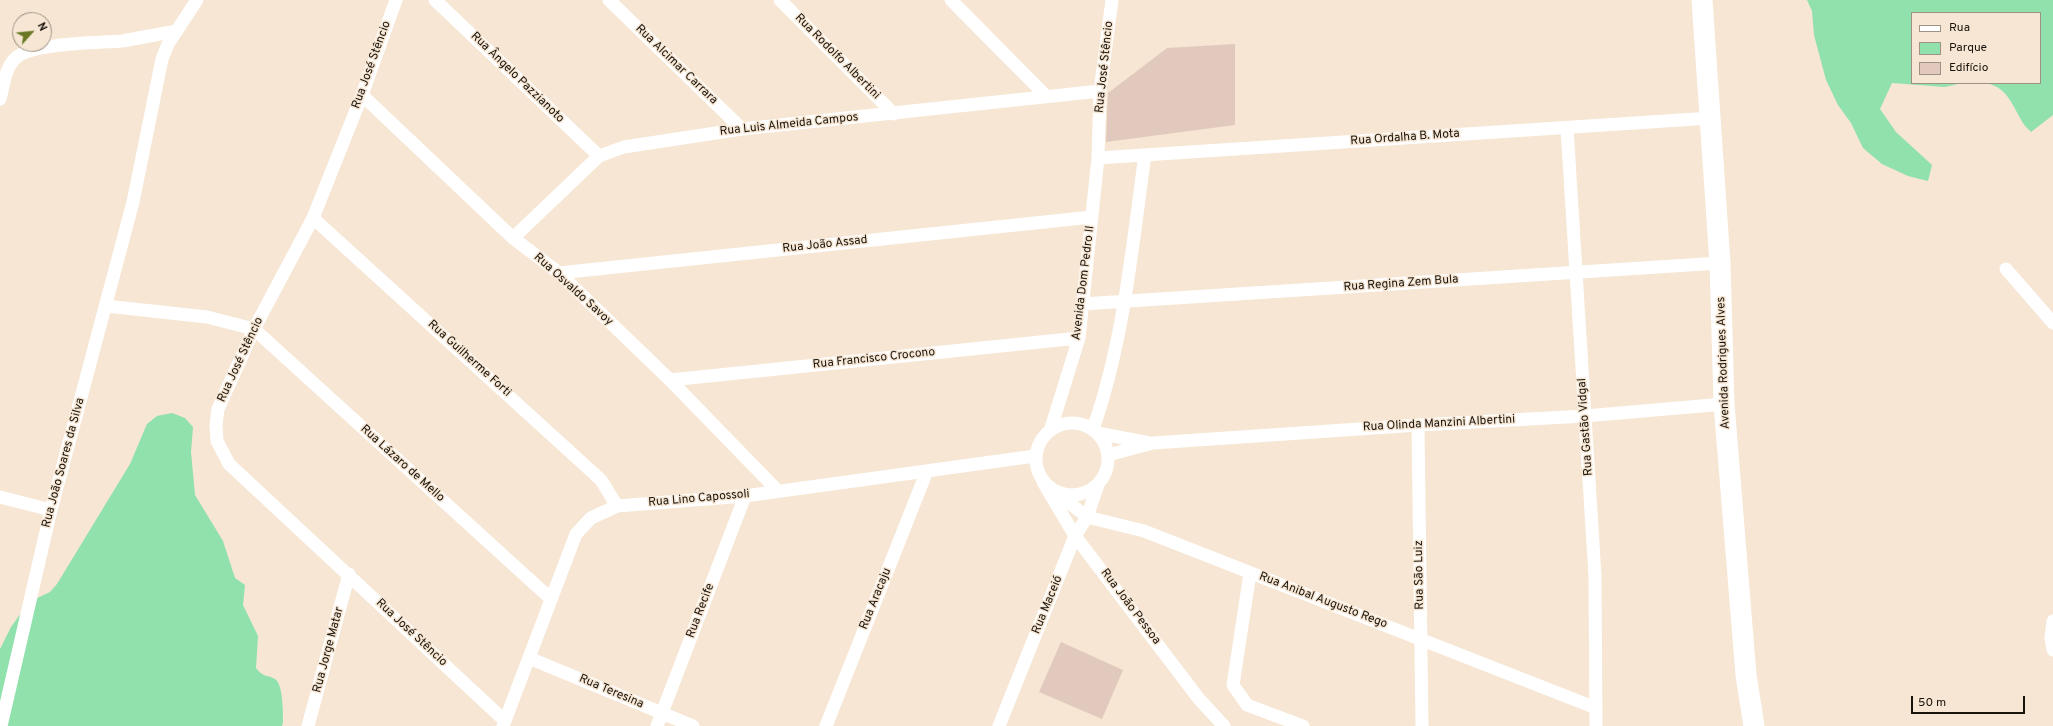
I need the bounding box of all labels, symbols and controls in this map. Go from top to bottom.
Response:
street label: Rua Rodolfo Albertini [791,11,883,103]
north arrow [12,12,52,52]
legend [1911,12,2041,84]
street label: Rua José Stêncio [349,19,395,111]
text: N [34,20,50,34]
street label: Rua José Stêncio [1093,20,1117,114]
text: Rua [1949,20,1970,36]
street label: Rua Alcimar Carrara [632,22,720,108]
street label: Rua Ângelo Pazzianoto [467,30,567,126]
text: Parque [1949,40,1987,56]
text: Edifício [1949,60,1988,76]
street label: Rua Luis Almeida Campos [719,111,859,139]
street label: Rua Ordalha B. Mota [1350,127,1460,149]
street label: Avenida Dom Pedro II [1070,225,1098,341]
street label: Rua João Assad [782,233,868,257]
street label: Rua Osvaldo Savoy [530,251,616,329]
street label: Rua Regina Zem Bula [1343,273,1459,295]
street label: Avenida Rodrigues Alves [1714,297,1734,429]
street label: Rua José Stêncio [215,315,267,405]
street label: Rua Guilherme Forti [424,318,514,400]
street label: Rua Francisco Crocono [812,345,936,373]
street label: Rua Gastão Vidgal [1575,378,1597,476]
street label: Rua João Soares da Silva [40,397,88,529]
street label: Rua Olinda Manzini Albertini [1362,413,1516,435]
street label: Rua Lázaro de Mello [357,422,447,506]
street label: Rua Lino Capossoli [648,487,750,511]
street label: Rua São Luiz [1412,540,1428,610]
street label: Rua Aracaju [857,566,895,632]
street label: Rua João Pessoa [1097,566,1163,648]
street label: Rua Anibal Augusto Rego [1257,570,1389,632]
street label: Rua Maceió [1030,574,1066,636]
street label: Rua Recife [684,582,718,640]
street label: Rua José Stêncio [372,596,450,670]
street label: Rua Jorge Matar [311,606,347,694]
street label: Rua Teresina [577,672,645,712]
scale bar [1913,688,2027,714]
text: 50 m [1918,695,1946,711]

